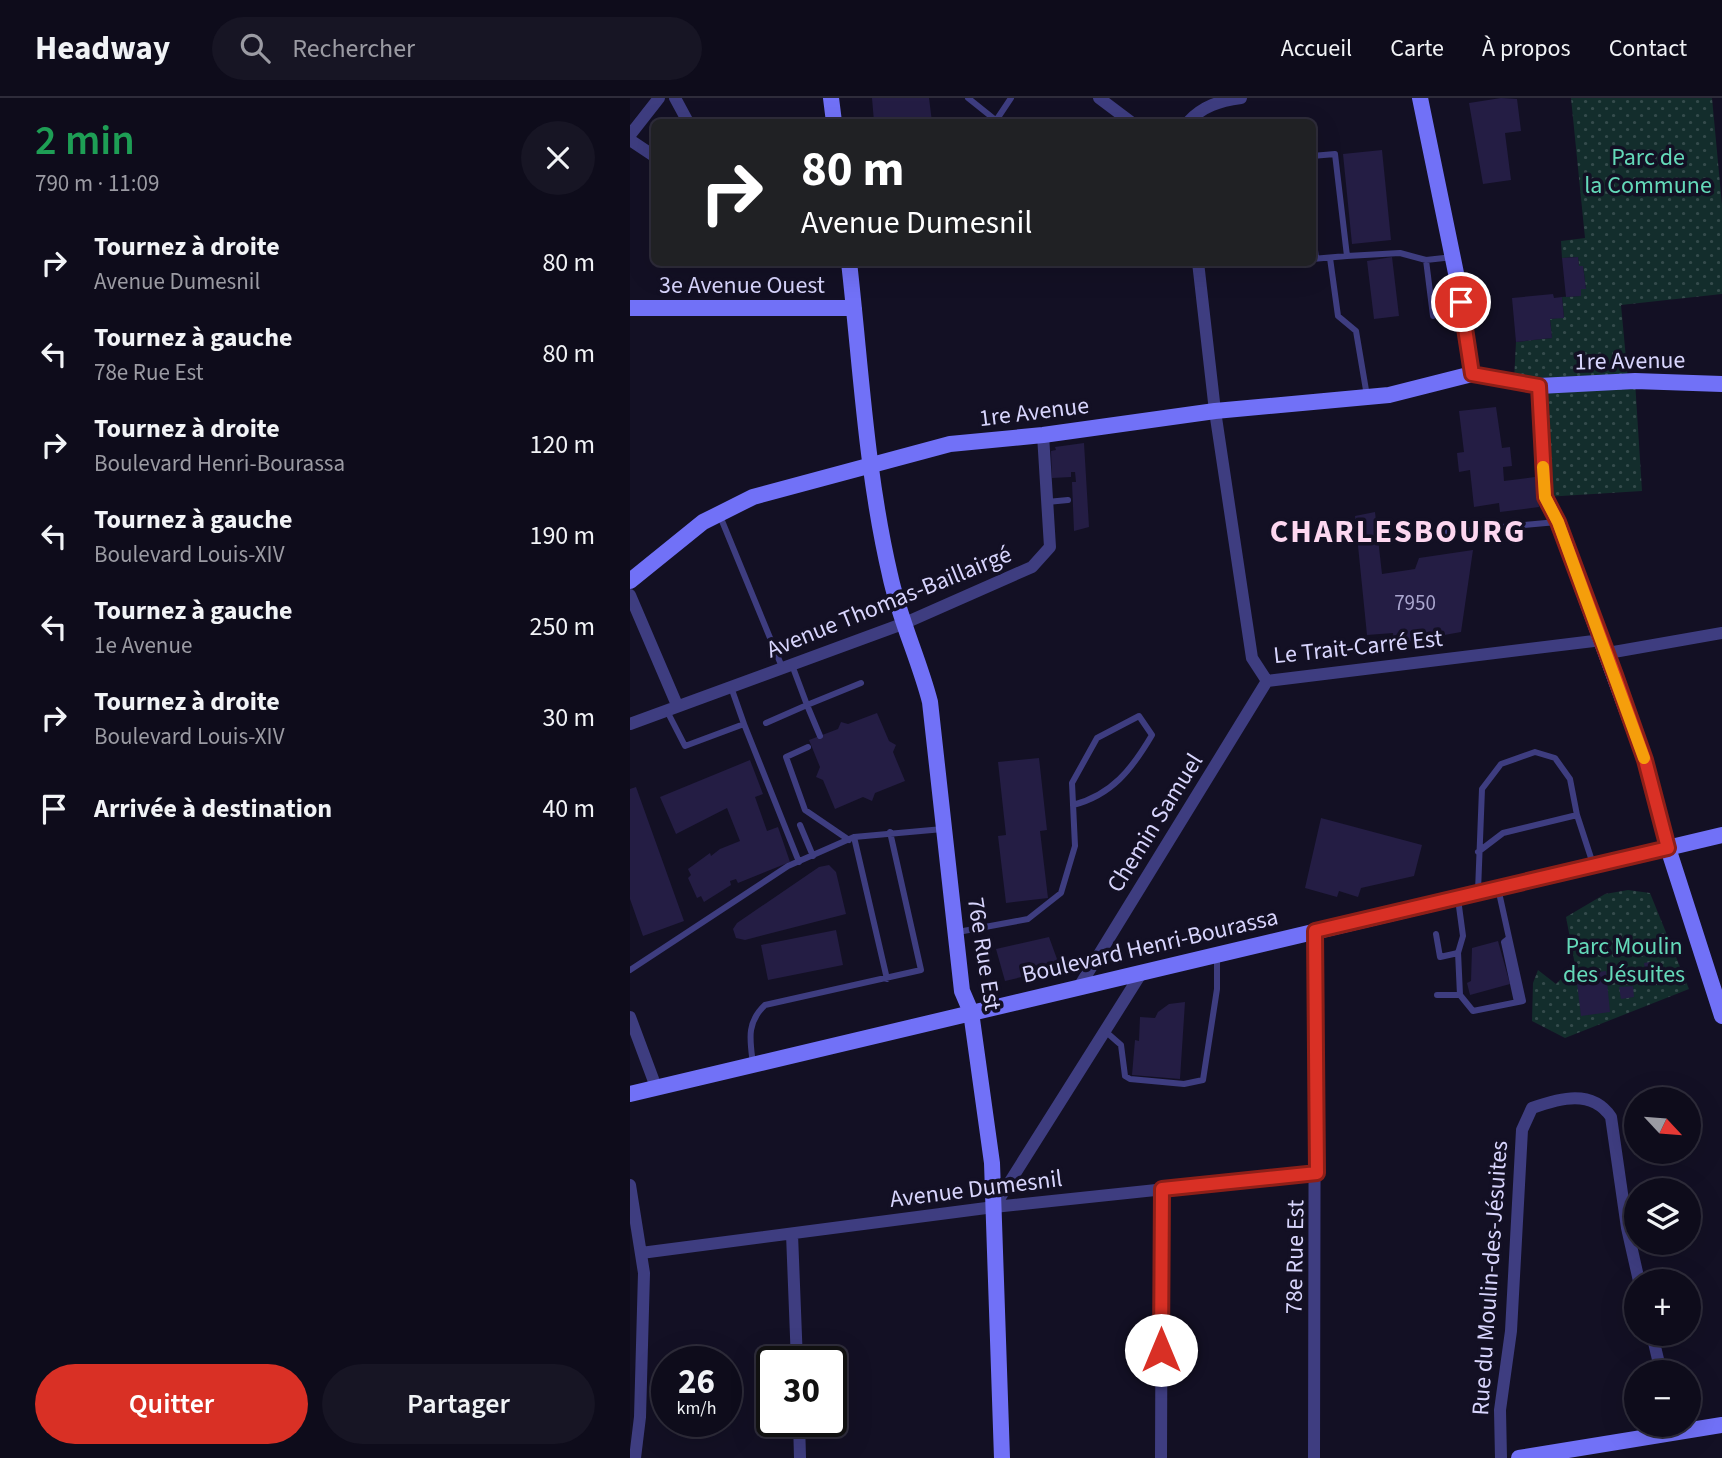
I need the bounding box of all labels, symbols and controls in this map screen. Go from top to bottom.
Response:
search box [212,17,702,80]
text: Headway [35,25,170,72]
icon: search [236,29,274,67]
text: Rechercher [292,30,415,67]
text: Accueil [1281,31,1352,66]
text: Carte [1390,31,1444,66]
text: À propos [1482,31,1571,66]
text: Contact [1609,31,1687,66]
text: 2 min [35,111,135,171]
button: close [521,121,595,195]
text: 80 m [801,135,905,205]
park label: Parc de la Commune [1584,140,1712,203]
icon: right [686,147,777,238]
text: 790 m · 11:09 [35,167,159,200]
text: Avenue Dumesnil [801,200,1032,246]
text: Tournez à droite [94,228,280,265]
icon: right [35,244,73,282]
text: 80 m [542,244,595,281]
text: Avenue Dumesnil [94,265,260,298]
street label: 3e Avenue Ouest [659,268,825,303]
pin [1431,272,1491,332]
icon: arrive [1442,283,1480,321]
text: Tournez à gauche [94,319,293,356]
icon: left [35,335,73,373]
text: 80 m [542,335,595,372]
street label: 1re Avenue [1574,343,1686,379]
text: 78e Rue Est [94,356,204,389]
street label: 1re Avenue [977,388,1091,436]
text: Tournez à droite [94,410,280,447]
icon: right [35,426,73,464]
text: 120 m [529,426,595,463]
text: Boulevard Henri-Bourassa [94,447,345,480]
text: Tournez à gauche [94,501,293,538]
district label: CHARLESBOURG [1270,509,1526,555]
icon: left [35,517,73,555]
text: 190 m [529,517,595,554]
street label: Avenue Thomas-Baillairgé [761,537,1017,667]
text: Boulevard Louis-XIV [94,538,285,571]
house number: 7950 [1394,588,1436,618]
text: Tournez à gauche [94,592,293,629]
icon: left [35,608,73,646]
text: 250 m [529,608,595,645]
street label: Le Trait-Carré Est [1272,621,1444,673]
text: 1e Avenue [94,629,192,662]
text: Tournez à droite [94,683,280,720]
icon: right [35,699,73,737]
text: 30 m [542,699,595,736]
text: Boulevard Louis-XIV [94,720,285,753]
street label: Chemin Samuel [1098,747,1212,899]
icon: arrive [35,790,73,828]
text: Arrivée à destination [94,790,332,827]
text: 40 m [542,790,595,827]
street label: 76e Rue Est [958,895,1010,1013]
street label: Boulevard Henri-Bourassa [1018,899,1282,993]
park label: Parc Moulin des Jésuites [1563,929,1685,992]
north arrow [1624,1087,1701,1164]
map controls [1624,1087,1701,1437]
street label: Rue du Moulin-des-Jésuites [1463,1139,1517,1417]
street label: Avenue Dumesnil [888,1161,1064,1217]
button: layers [1624,1178,1701,1255]
street label: 78e Rue Est [1277,1200,1313,1314]
button: + [1624,1269,1701,1346]
position arrow [1124,1313,1198,1387]
speed limit sign: 30 [756,1346,847,1437]
text: 26 [678,1357,715,1407]
button: − [1624,1360,1701,1437]
button: Quitter [35,1364,308,1444]
button: Partager [322,1364,595,1444]
text: km/h [677,1396,716,1421]

